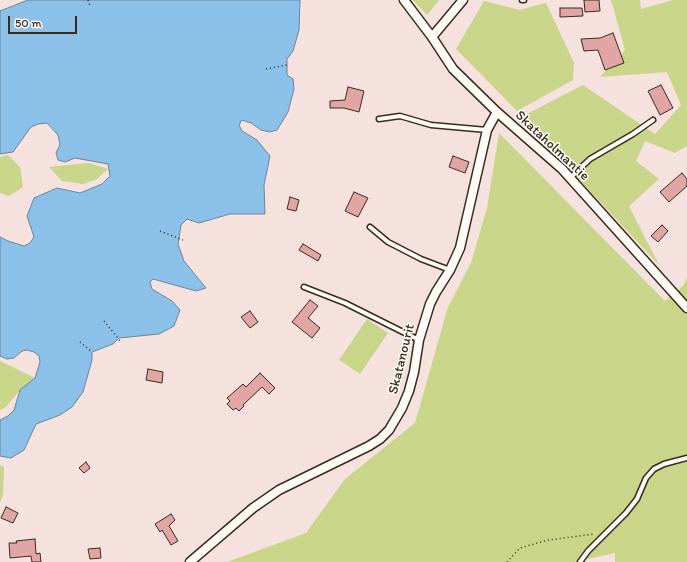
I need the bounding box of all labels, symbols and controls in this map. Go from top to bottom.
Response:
scale bar [10,8,79,34]
text: 50 m [15,16,41,30]
street label: Skataholmantie [511,107,593,185]
street label: Skatanourit [385,322,419,396]

